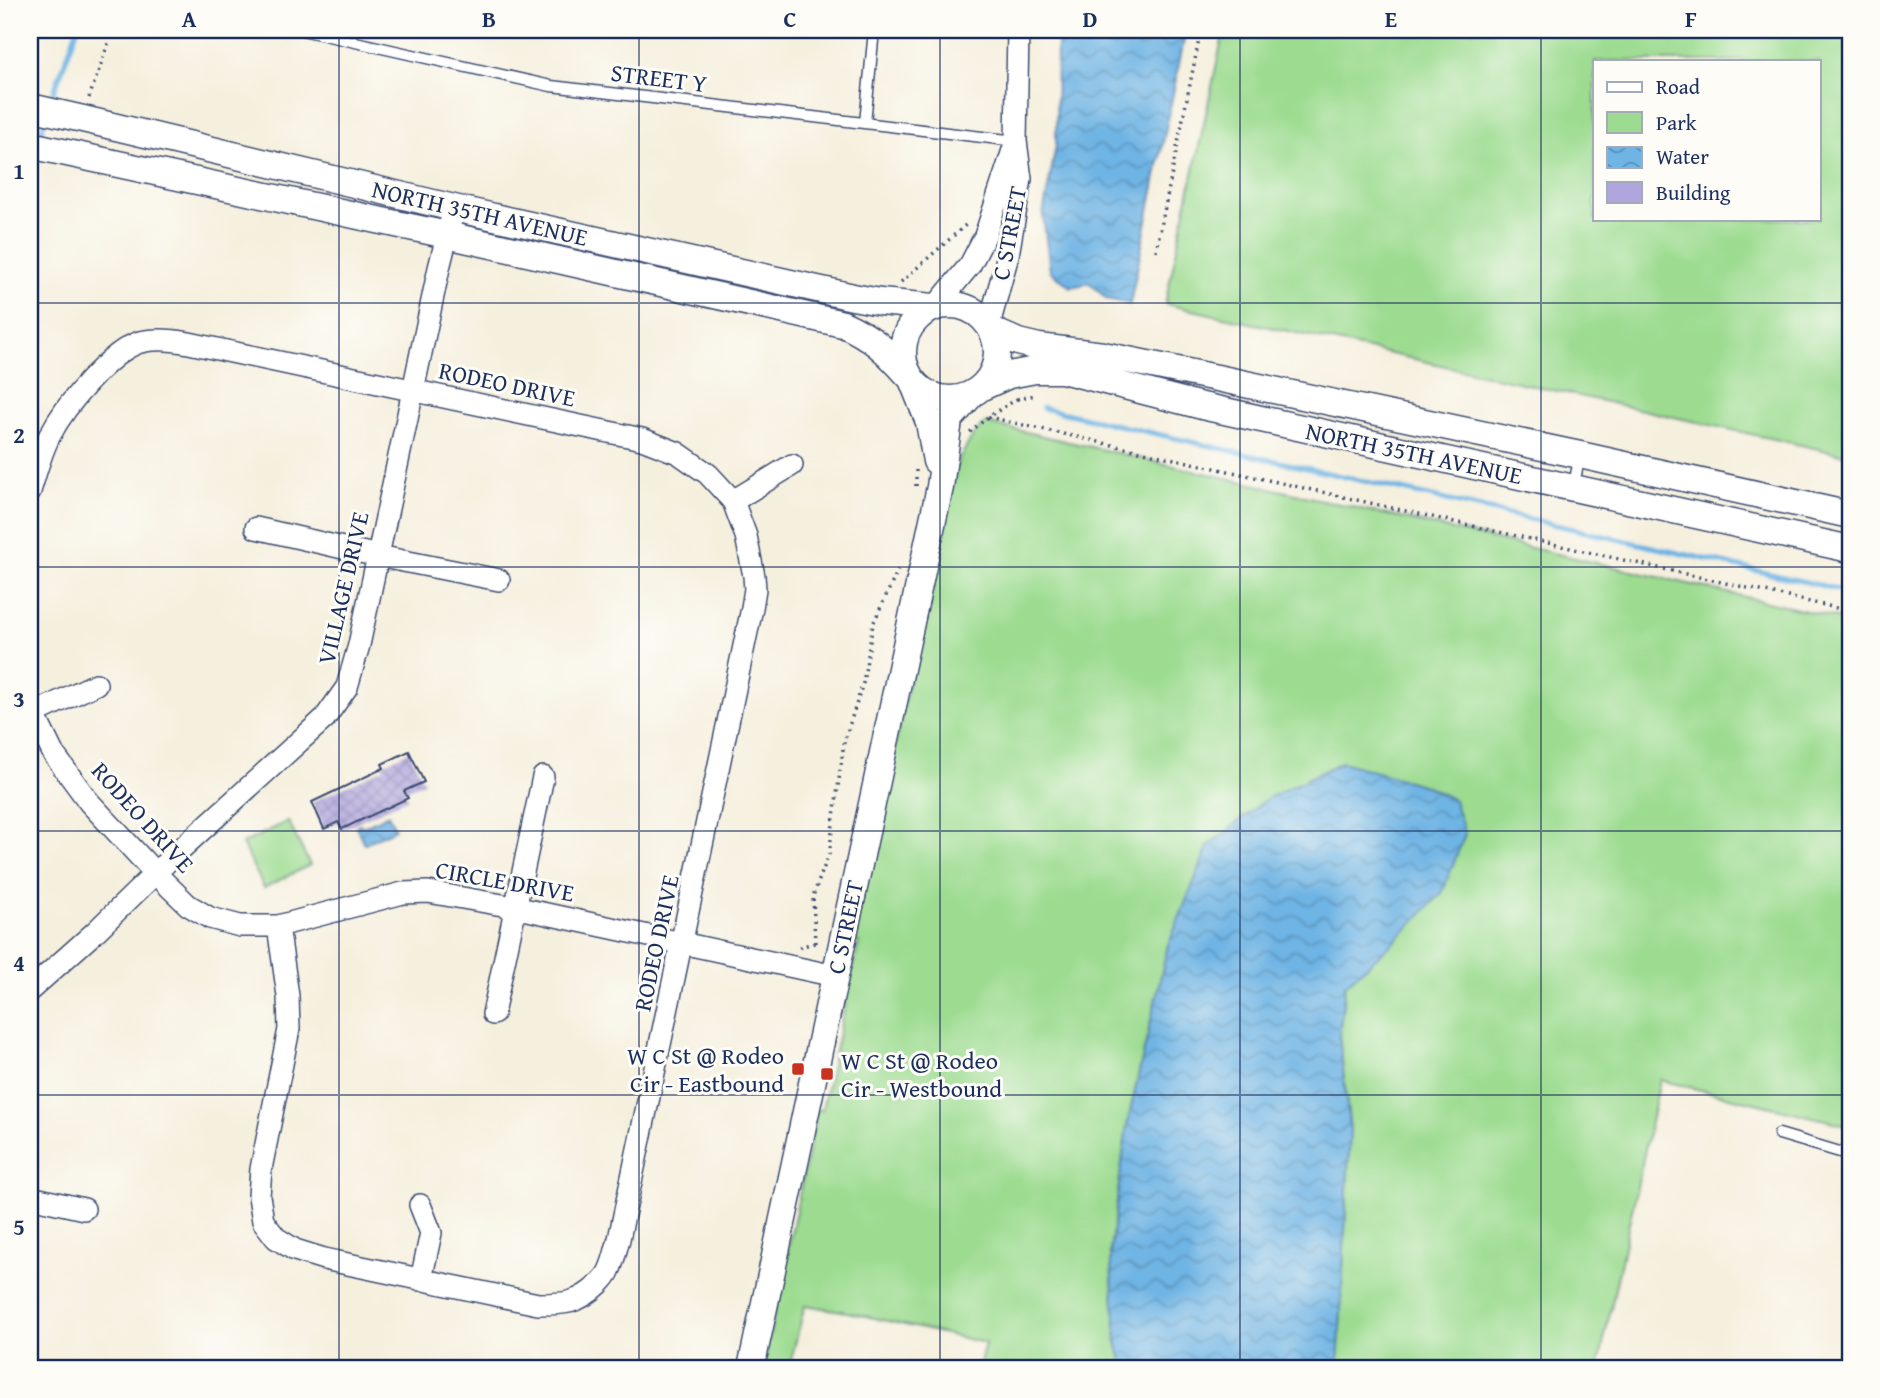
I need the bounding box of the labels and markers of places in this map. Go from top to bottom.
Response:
place label: W C St @ Rodeo Cir - Eastbound [627,1038,784,1101]
place label: W C St @ Rodeo Cir - Westbound [841,1043,1002,1106]
marker: W C St @ Rodeo Cir - Eastbound [790,1061,806,1077]
marker: W C St @ Rodeo Cir - Westbound [819,1066,835,1082]

